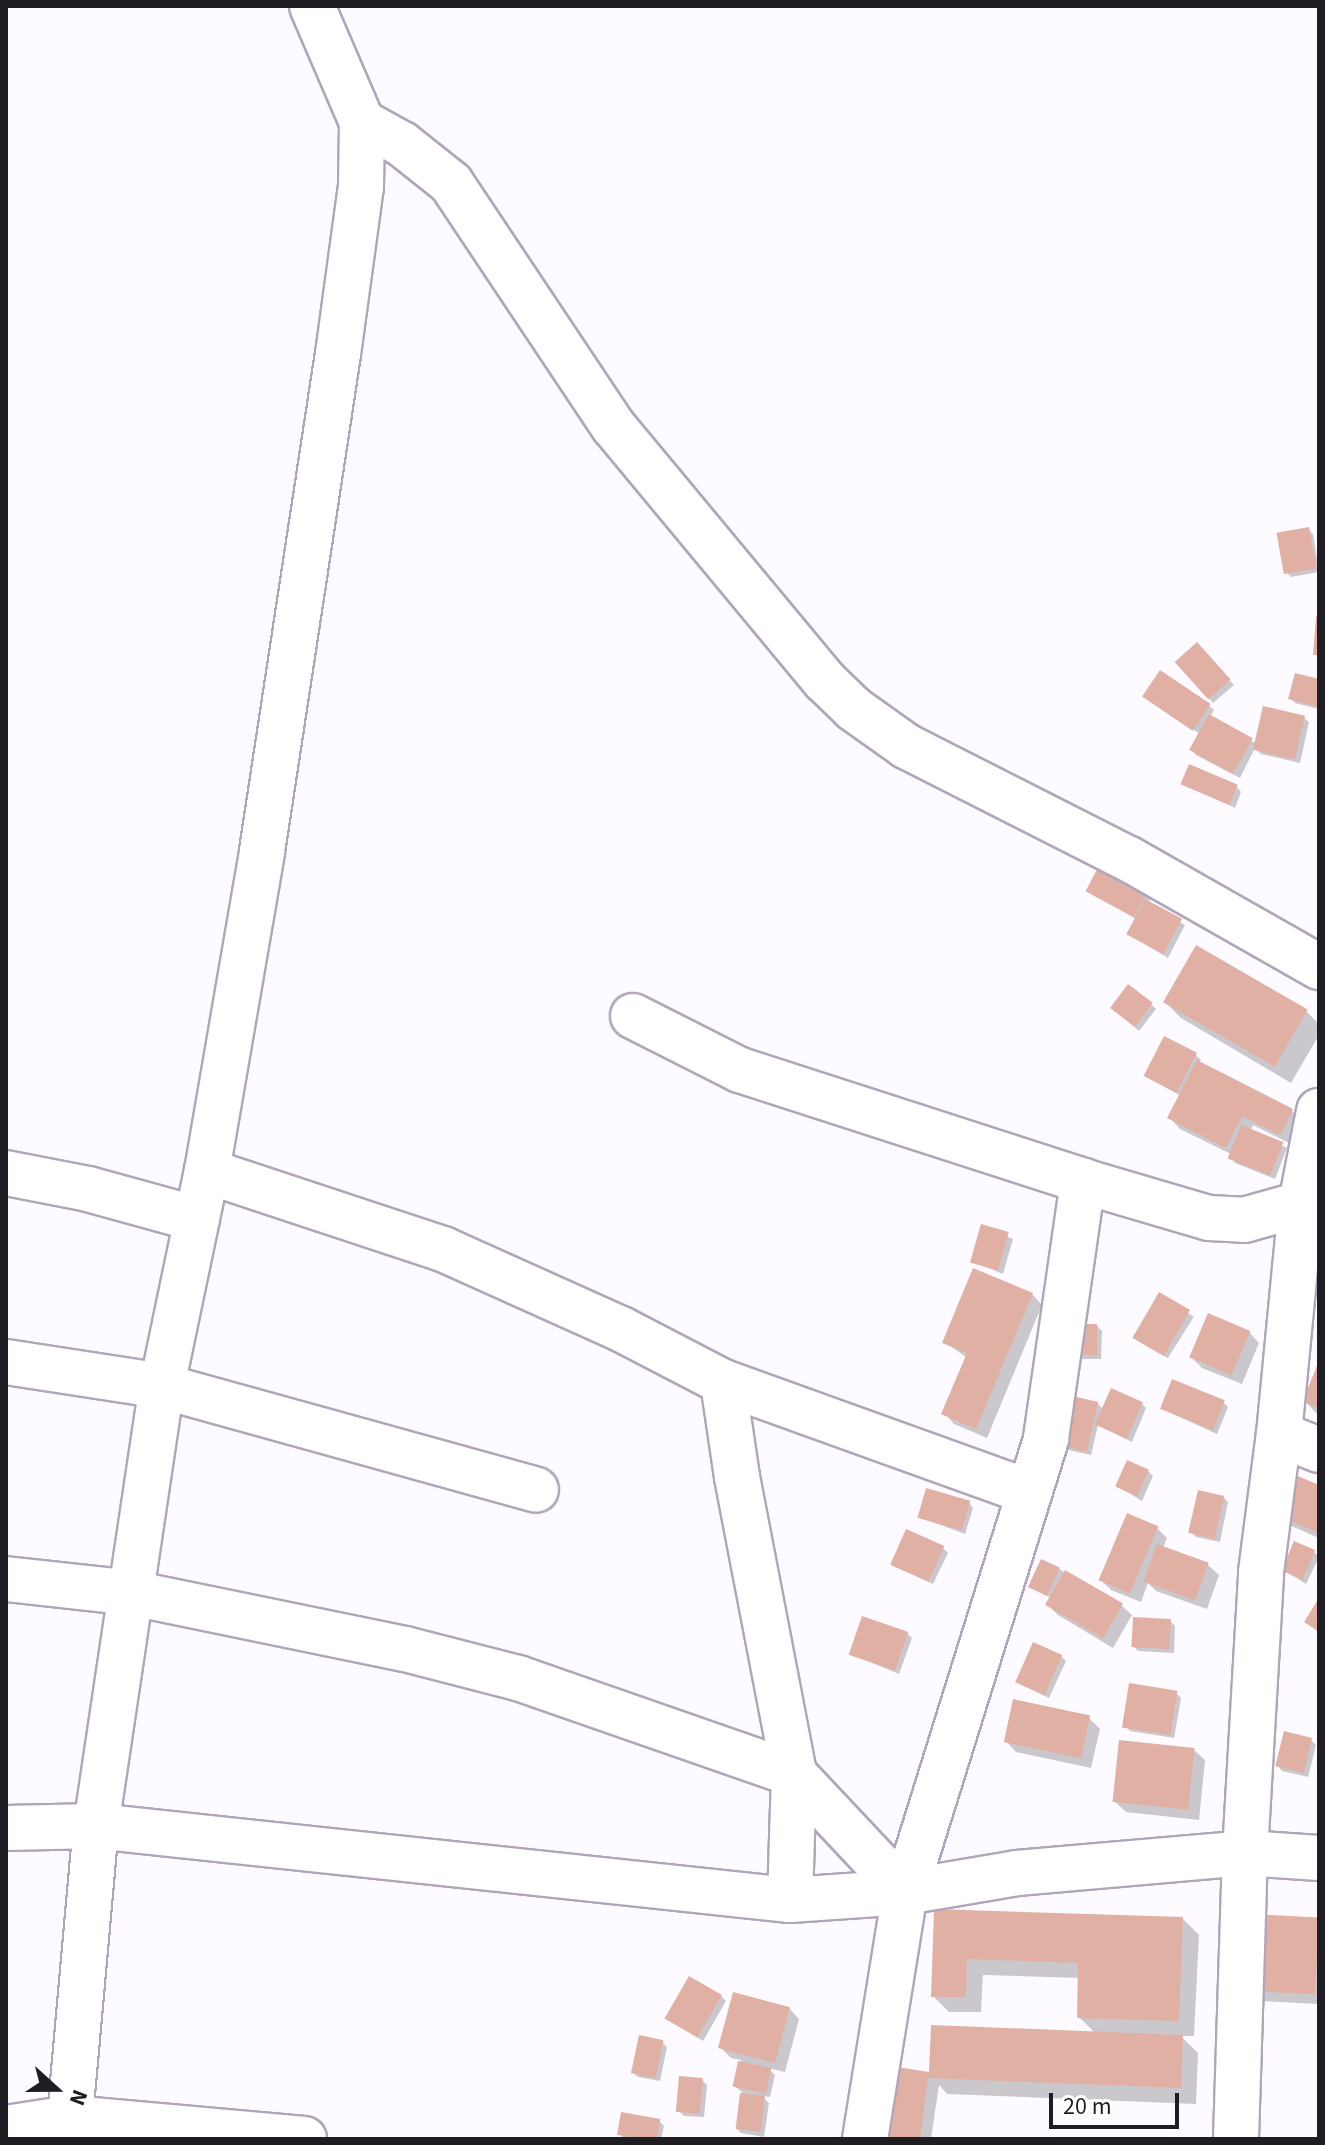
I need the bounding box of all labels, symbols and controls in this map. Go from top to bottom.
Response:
north arrow [16,2049,96,2129]
scale bar [1053,2077,1183,2127]
text: N [61,2085,96,2110]
text: 20 m [1063,2089,1112,2124]

